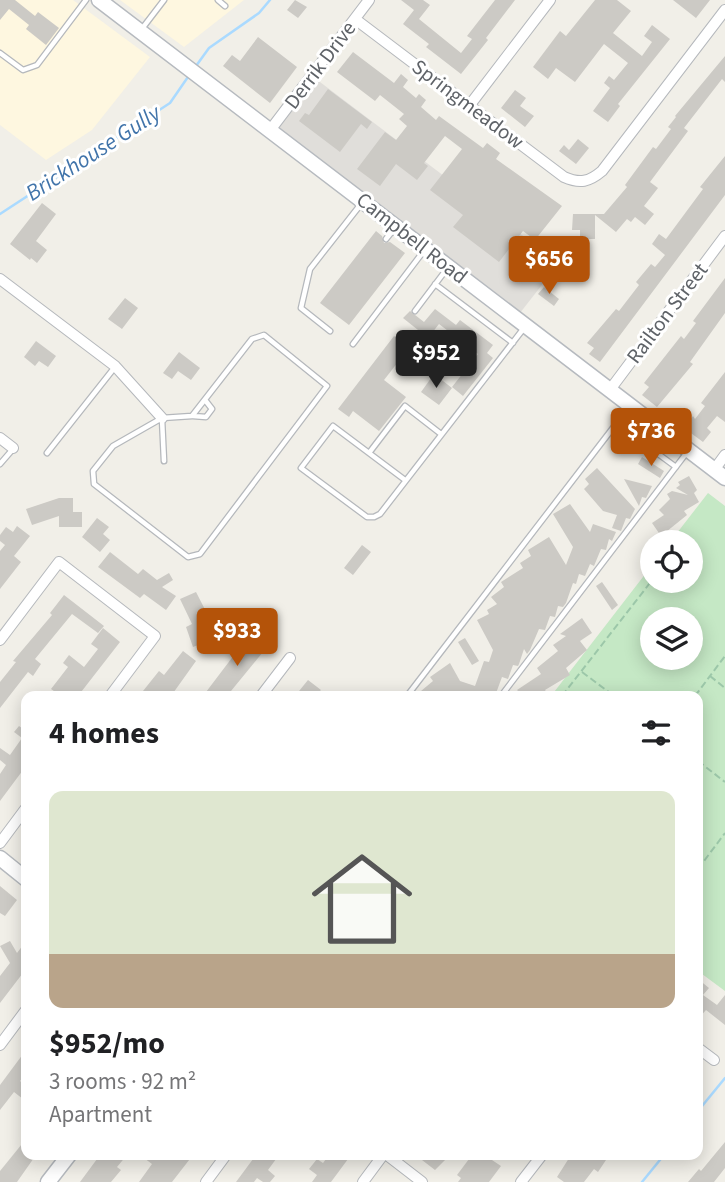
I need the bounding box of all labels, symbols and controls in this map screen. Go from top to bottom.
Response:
street label: Derrik Drive [277,15,363,115]
street label: Springmeadow [406,52,530,156]
water label: Brickhouse Gully [19,96,169,209]
street label: Campbell Road [350,185,474,291]
pin: $656 [508,236,590,296]
text: $656 [525,242,573,275]
street label: Railton Street [619,256,715,370]
pin: $952 [395,330,477,390]
text: $952 [412,336,460,369]
pin: $736 [610,408,692,468]
text: $736 [627,414,675,447]
map controls [640,530,703,670]
button: locate [640,530,703,593]
button: layers [640,607,703,670]
pin: $933 [196,608,278,668]
text: $933 [213,614,261,647]
text: 4 homes [49,712,159,755]
icon: filters [637,714,675,752]
icon: home [299,836,425,962]
text: $952/mo [49,1022,165,1065]
text: 3 rooms · 92 m² [49,1065,196,1098]
text: Apartment [49,1098,152,1131]

